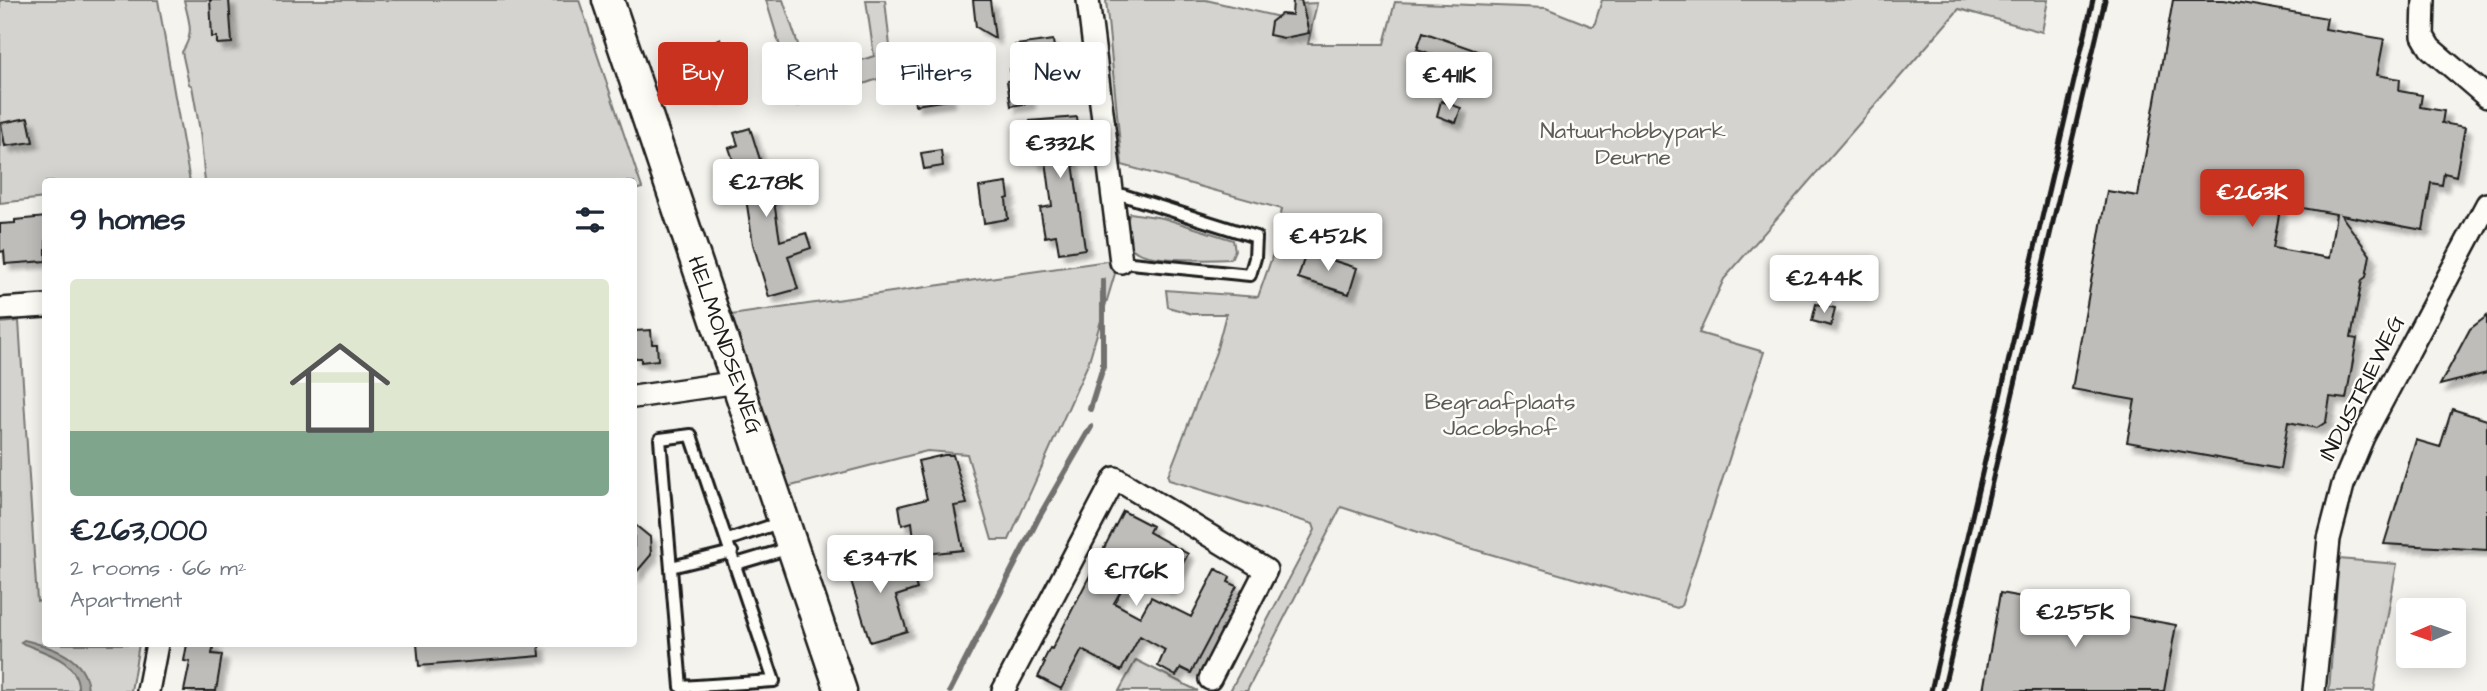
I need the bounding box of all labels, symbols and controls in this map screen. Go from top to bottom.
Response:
chip: Buy [658,42,748,105]
chip: Rent [762,42,862,105]
chip: Filters [876,42,996,105]
chip: New [1010,42,1106,105]
pin: €411K [1400,52,1498,112]
text: €411K [1422,59,1476,91]
park label: Natuurhobbypark Deurne [1540,115,1726,173]
pin: €332K [1011,120,1109,180]
text: €332K [1026,127,1094,159]
pin: €278K [717,160,815,219]
text: €278K [729,166,803,198]
pin: €263K [2203,170,2301,229]
text: €263K [2216,176,2288,208]
text: 9 homes [70,199,185,241]
icon: filters [571,201,609,239]
pin: €452K [1279,214,1377,273]
text: €452K [1289,220,1367,252]
street label: HELMONDSEWEG [679,251,771,439]
pin: €244K [1775,256,1873,315]
text: €244K [1786,262,1862,294]
street label: INDUSTRIEWEG [2312,310,2412,466]
icon: home [277,325,403,451]
park label: Begraafplaats Jacobshof [1424,386,1576,444]
text: €263,000 [70,510,207,552]
pin: €347K [831,536,929,595]
text: €347K [843,542,917,574]
pin: €176K [1087,548,1185,608]
text: 2 rooms · 66 m² [70,552,247,584]
text: €176K [1104,555,1168,587]
text: Apartment [70,584,182,616]
pin: €255K [2026,590,2124,649]
text: €255K [2036,596,2114,628]
north arrow [2396,598,2466,668]
map controls [2396,598,2466,668]

